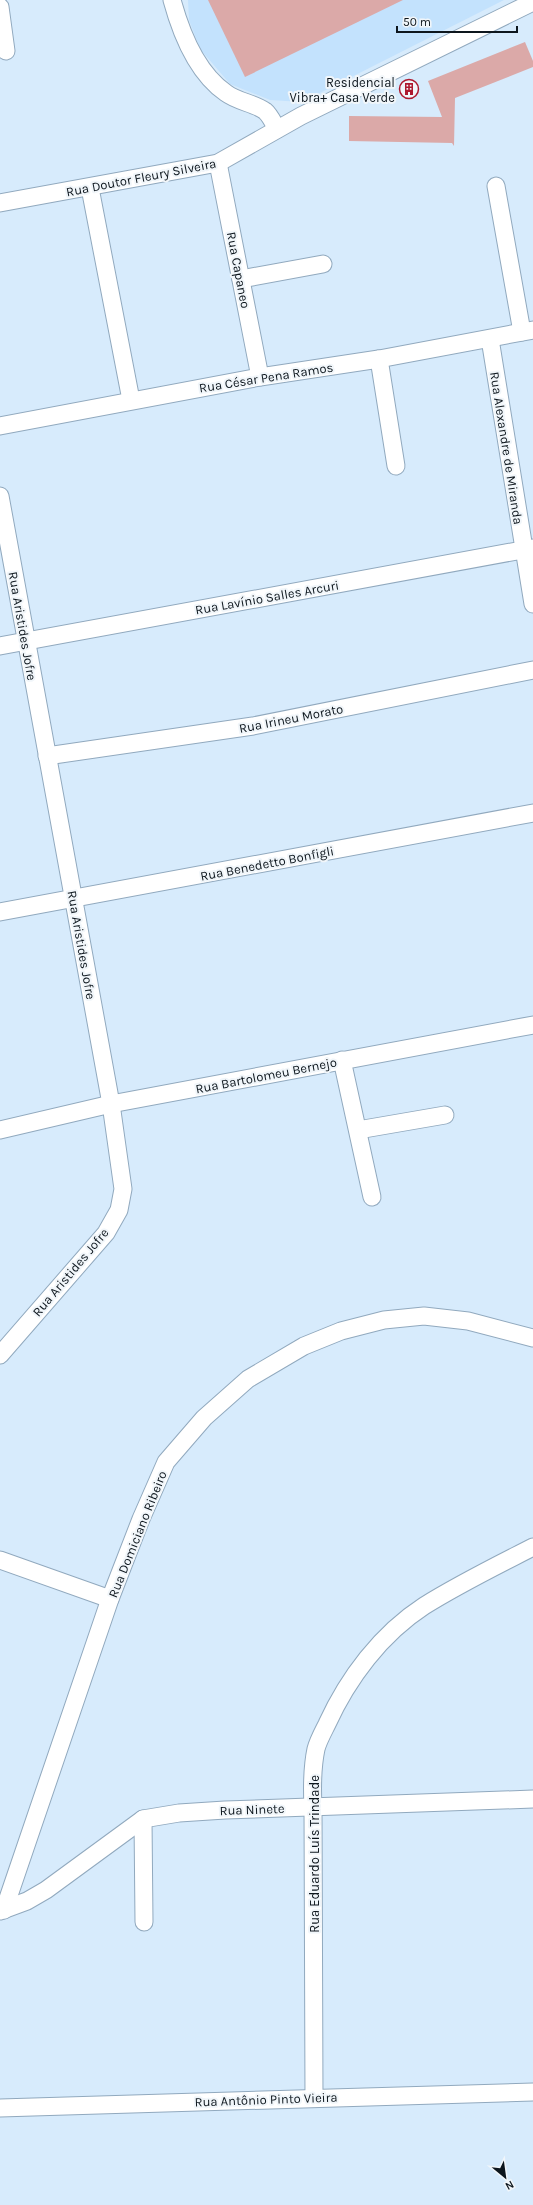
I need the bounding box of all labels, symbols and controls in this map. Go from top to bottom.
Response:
scale bar [397,8,517,34]
text: 50 m [403,15,431,29]
place label: Residencial Vibra+ Casa Verde [289,75,395,105]
building icon: Residencial Vibra+ Casa Verde [398,78,420,100]
street label: Rua Doutor Fleury Silveira [65,156,217,199]
street label: Rua Capaneo [224,231,253,310]
street label: Rua César Pena Ramos [198,359,334,396]
street label: Rua Alexandre de Miranda [487,371,526,526]
street label: Rua Aristides Jofre [6,571,40,682]
street label: Rua Lavínio Salles Arcuri [194,577,340,618]
street label: Rua Irineu Morato [238,701,344,736]
street label: Rua Benedetto Bonfigli [199,843,335,884]
street label: Rua Aristides Jofre [65,890,99,1001]
street label: Rua Bartolomeu Bernejo [194,1054,338,1097]
street label: Rua Aristides Jofre [29,1225,112,1319]
street label: Rua Domiciano Ribeiro [105,1469,170,1600]
street label: Rua Eduardo Luís Trindade [307,1775,322,1933]
street label: Rua Ninete [219,1801,285,1818]
street label: Rua Antônio Pinto Vieira [194,2090,338,2109]
north arrow [485,2157,525,2197]
text: N [503,2178,516,2193]

